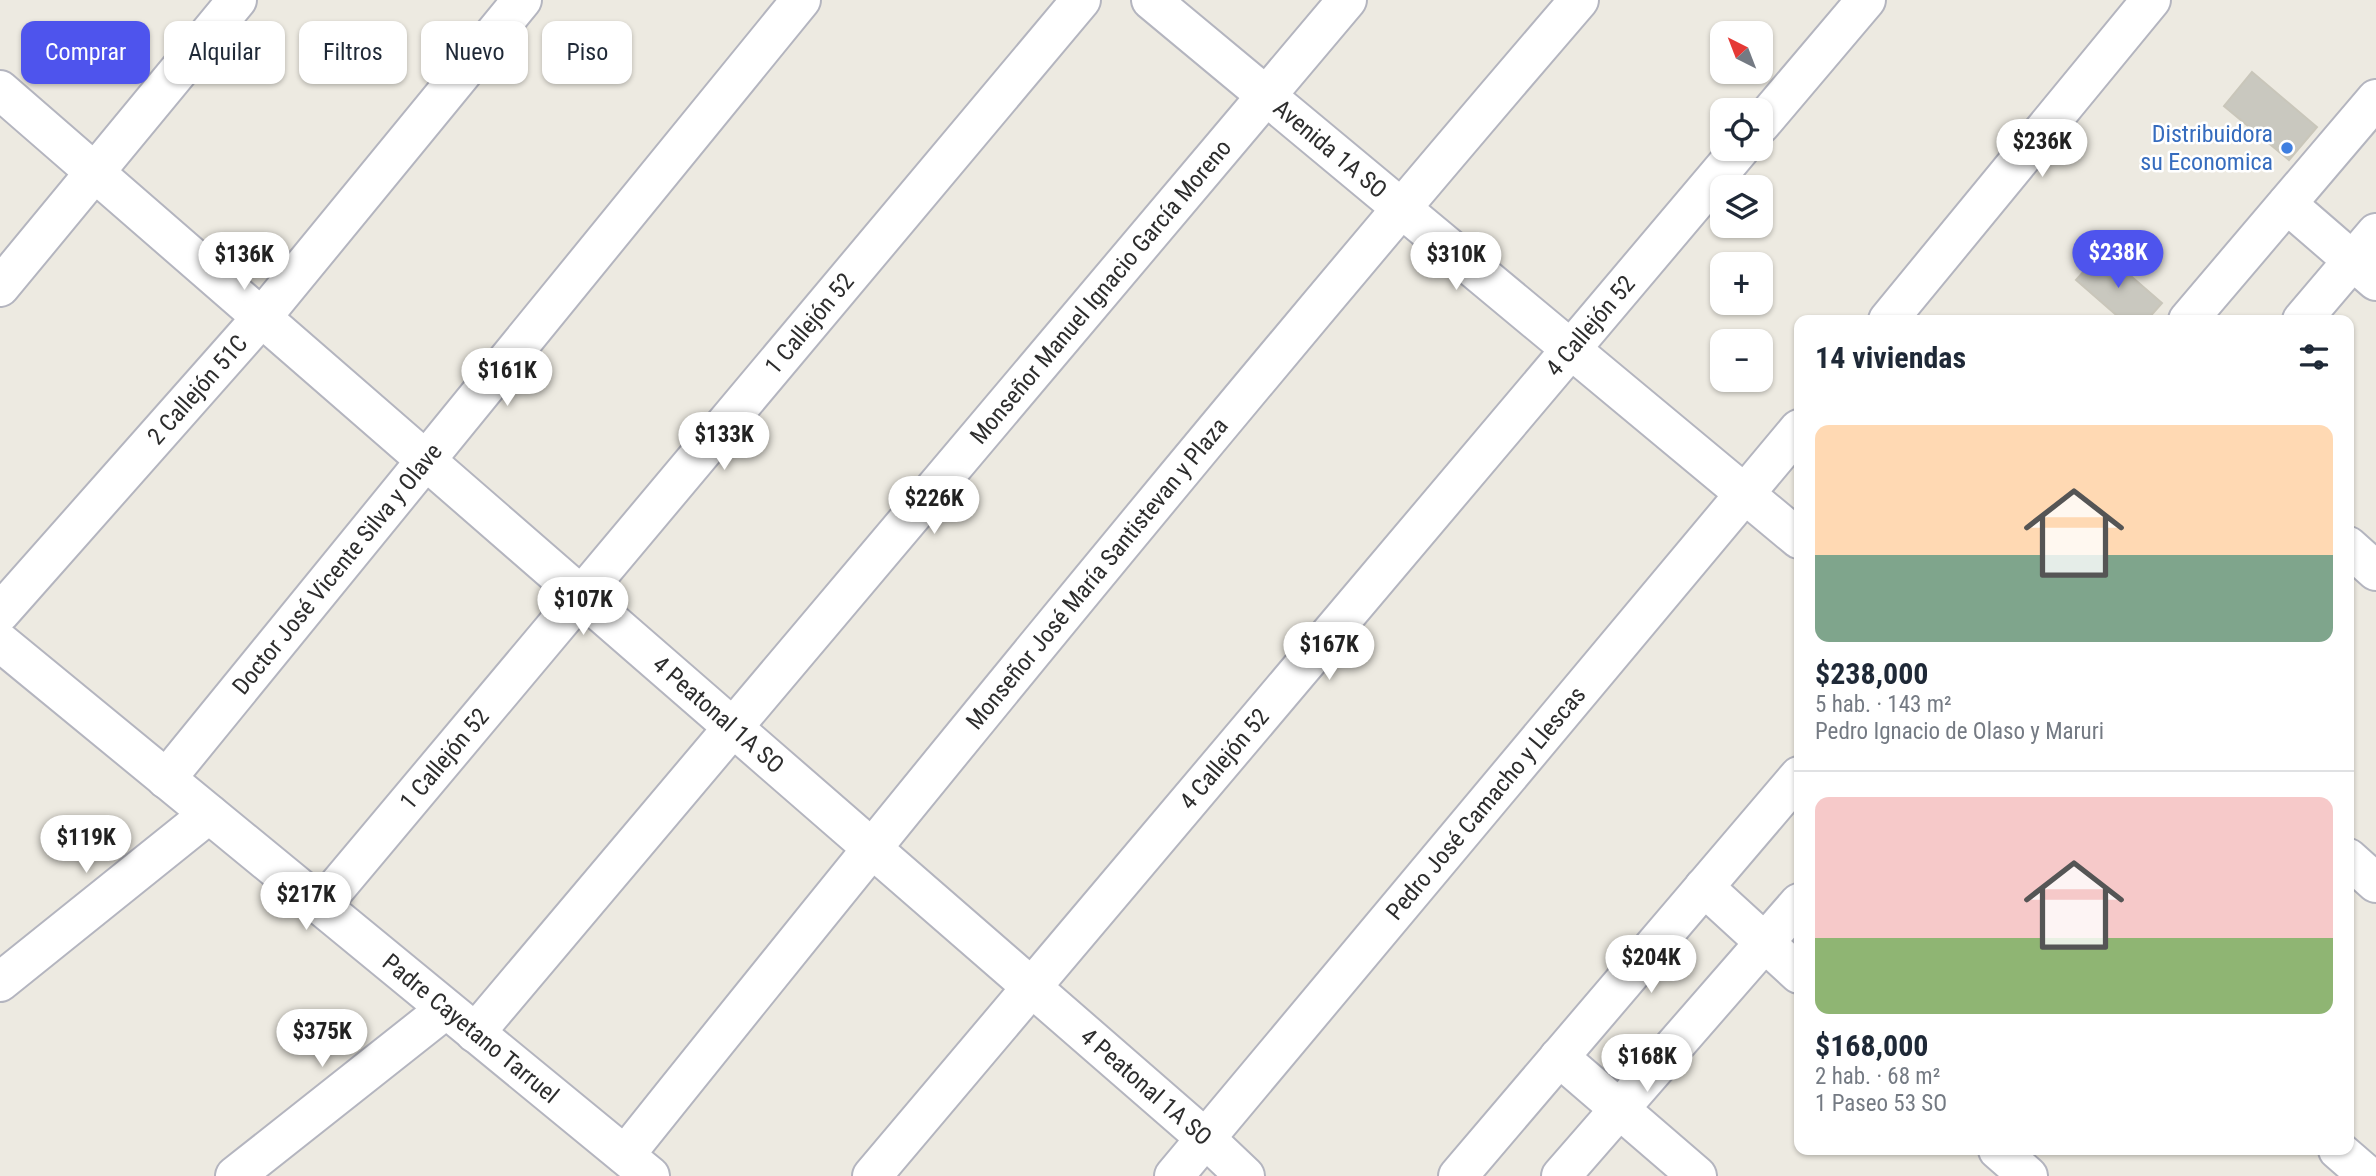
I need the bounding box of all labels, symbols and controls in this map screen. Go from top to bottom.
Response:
chip: Comprar [21,21,150,84]
chip: Alquilar [164,21,285,84]
chip: Filtros [299,21,407,84]
chip: Nuevo [421,21,528,84]
chip: Piso [542,21,632,84]
north arrow [1710,21,1773,84]
map controls [1710,21,1773,392]
street label: Avenida 1A SO [1268,94,1392,204]
button: locate [1710,98,1773,161]
pin: $236K [1993,120,2091,179]
place label: Distribuidora su Economica [2140,120,2273,176]
text: $236K [2012,128,2072,155]
street label: Monseñor Manuel Ignacio García Moreno [964,134,1237,450]
marker: Distribuidora su Economica [2279,140,2295,156]
button: layers [1710,175,1773,238]
pin: $238K [2069,230,2167,290]
pin: $136K [195,232,293,292]
pin: $310K [1407,232,1505,292]
text: $238K [2088,239,2148,266]
text: $136K [214,241,274,268]
text: $310K [1426,241,1486,268]
button: + [1710,252,1773,315]
street label: 1 Callejón 52 [759,268,860,380]
street label: 4 Callejón 52 [1540,270,1641,382]
street label: 2 Callejón 51C [142,329,253,450]
button: − [1710,329,1773,392]
icon: filters [2295,338,2333,376]
text: 14 viviendas [1815,340,1966,375]
pin: $161K [458,348,556,408]
text: $161K [477,357,537,384]
pin: $133K [675,412,773,472]
street label: Monseñor José María Santistevan y Plaza [961,412,1234,735]
text: $133K [694,421,754,448]
street label: Doctor José Vicente Silva y Olave [227,438,448,700]
icon: home [2011,470,2137,596]
pin: $226K [885,476,983,536]
text: $226K [904,485,964,512]
pin: $107K [534,578,632,637]
text: $107K [553,586,613,613]
pin: $167K [1280,622,1378,682]
text: $167K [1299,631,1359,658]
street label: 4 Peatonal 1A SO [647,650,790,779]
text: $238,000 [1815,656,1928,691]
street label: Pedro José Camacho y Llescas [1380,681,1591,926]
text: 5 hab. · 143 m² [1815,691,1952,718]
street label: 1 Callejón 52 [394,703,495,815]
street label: 4 Callejón 52 [1174,703,1275,815]
text: Pedro Ignacio de Olaso y Maruri [1815,718,2104,745]
pin: $119K [37,816,135,875]
text: $119K [56,824,116,851]
icon: home [2011,842,2137,968]
pin: $217K [257,872,355,932]
text: $217K [276,881,336,908]
pin: $204K [1602,936,1700,995]
text: $204K [1621,944,1681,971]
street label: Padre Cayetano Tarruel [377,948,564,1109]
pin: $375K [273,1010,371,1069]
text: $375K [292,1018,352,1045]
street label: 4 Peatonal 1A SO [1075,1022,1217,1151]
text: $168,000 [1815,1028,1928,1063]
pin: $168K [1598,1034,1696,1094]
text: $168K [1617,1043,1677,1070]
text: 2 hab. · 68 m² [1815,1063,1940,1090]
text: 1 Paseo 53 SO [1815,1090,1947,1117]

